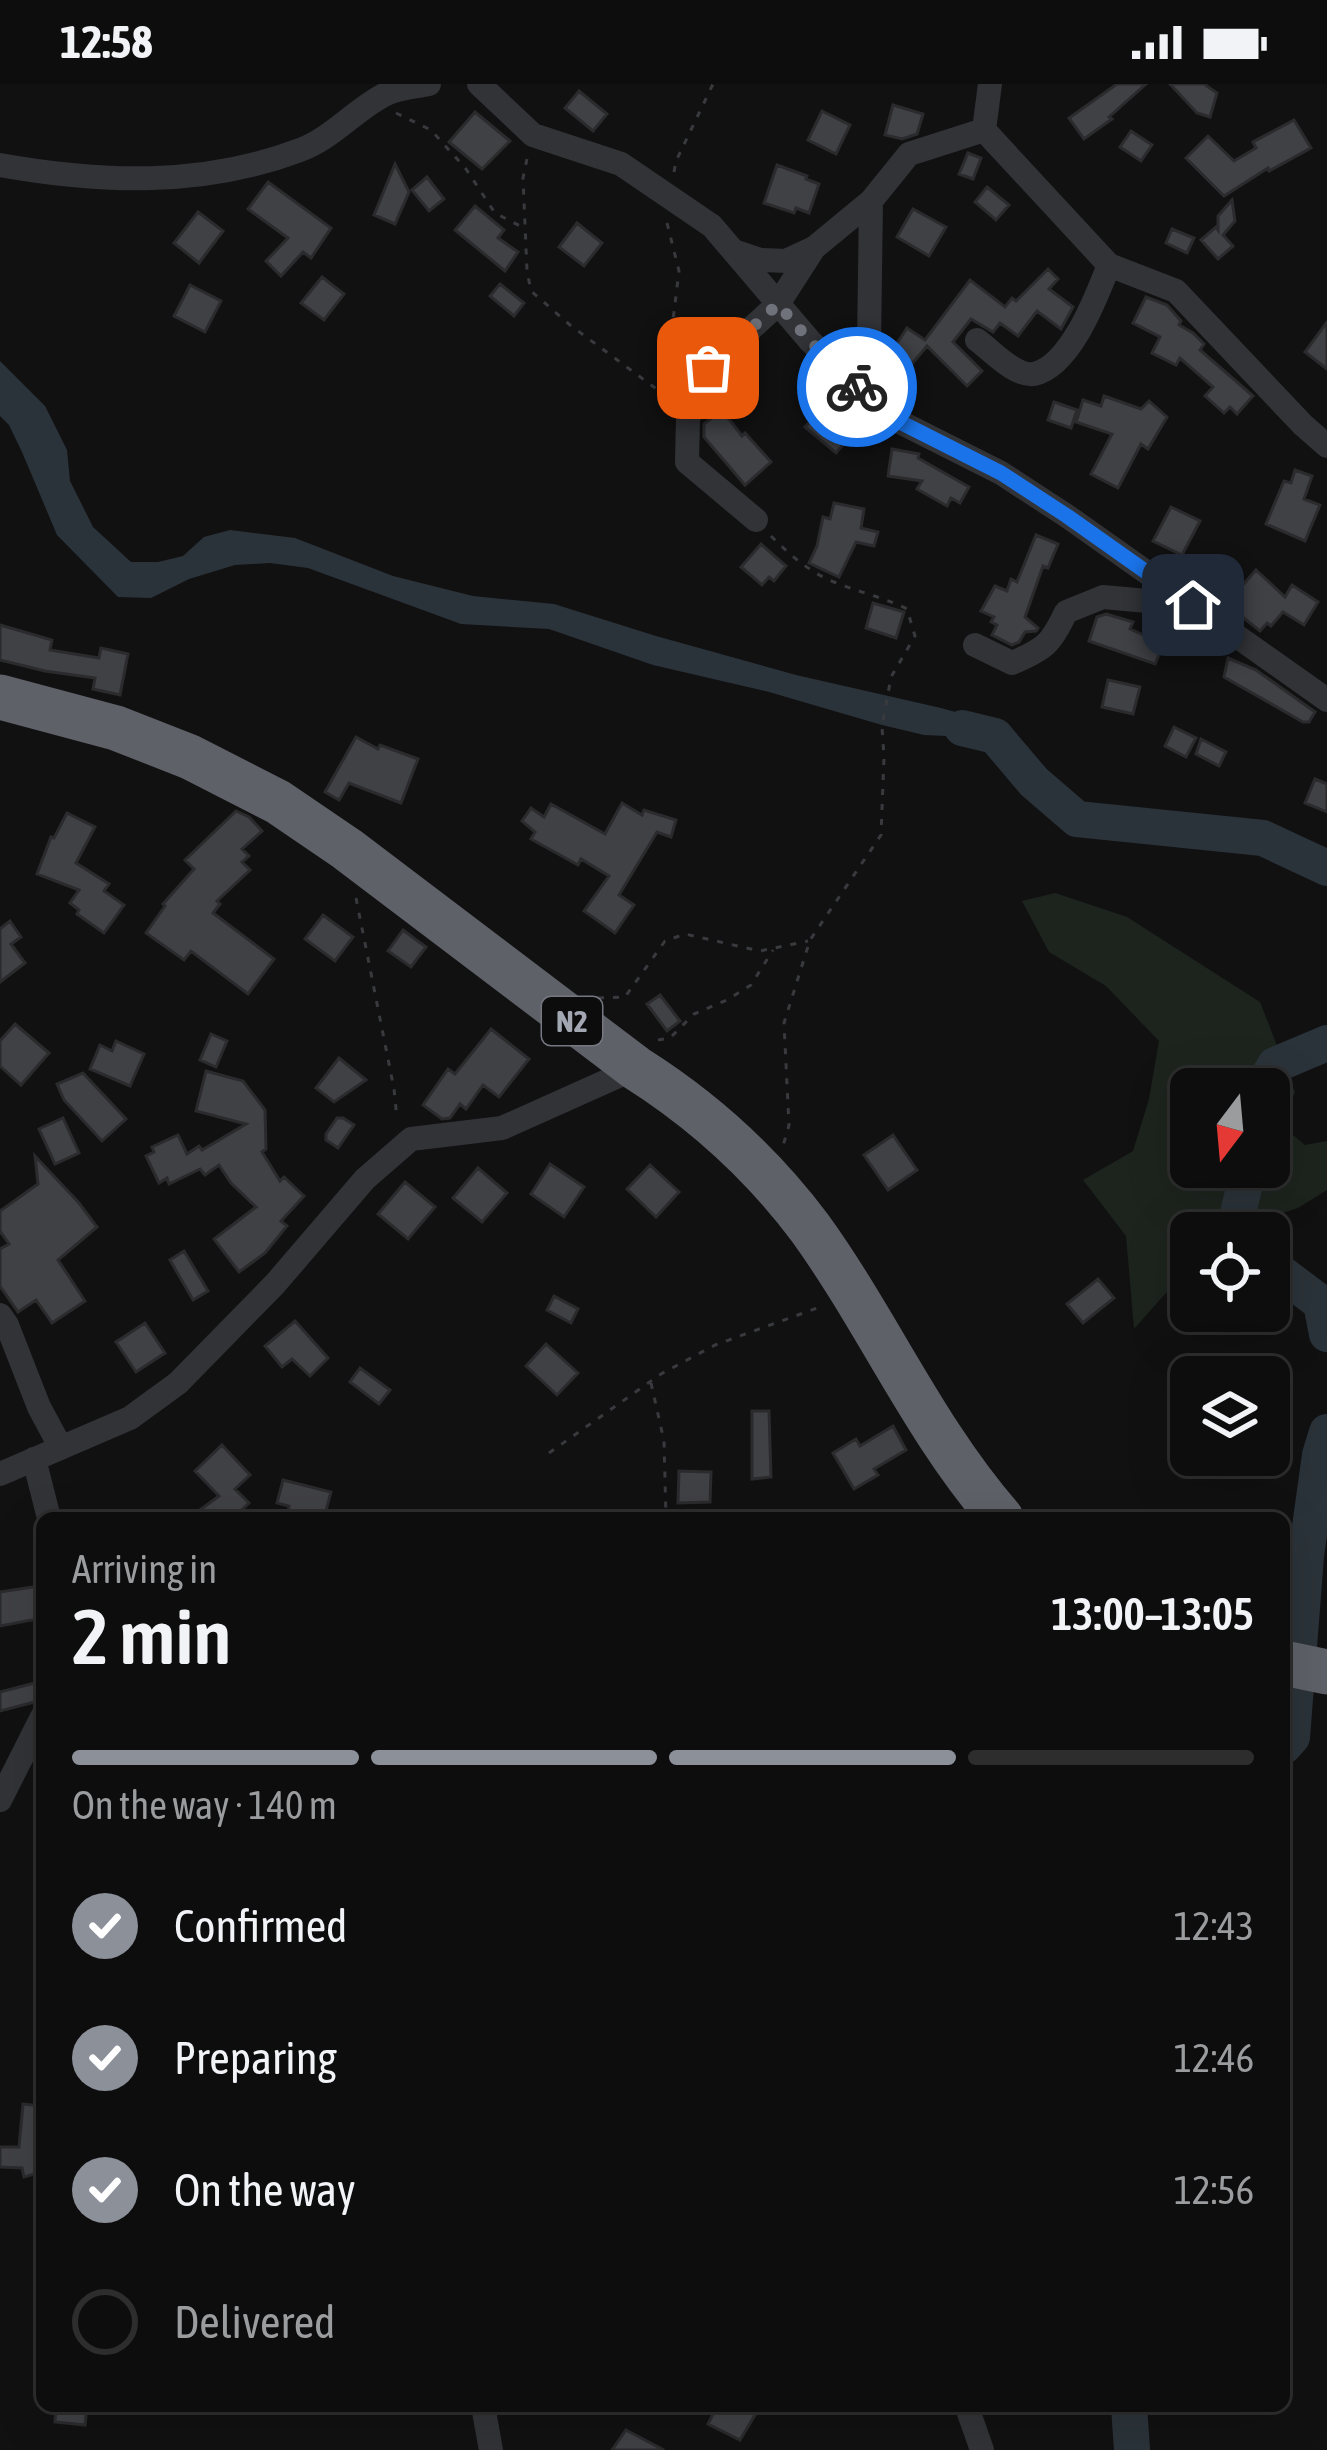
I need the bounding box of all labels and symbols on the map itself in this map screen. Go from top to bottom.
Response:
pin [657,317,759,419]
courier [797,327,917,447]
pin [1142,554,1244,656]
road number: N2 [542,997,602,1045]
north arrow [1170,1068,1290,1188]

